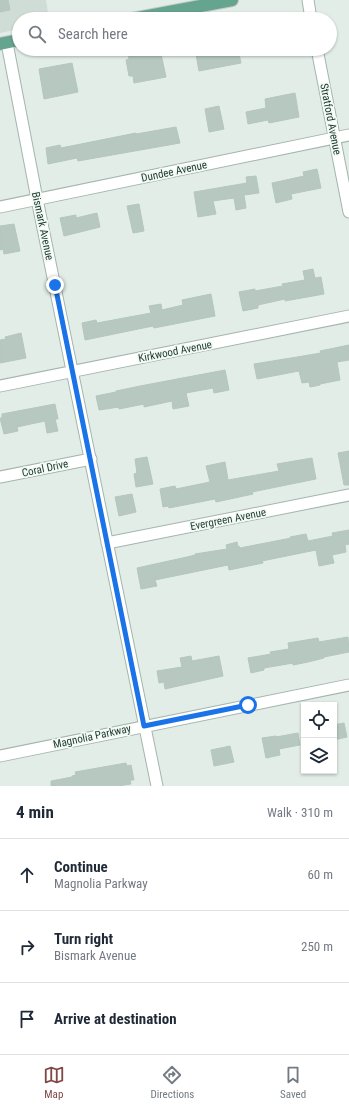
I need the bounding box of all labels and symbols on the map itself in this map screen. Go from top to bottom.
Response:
street label: Stratford Avenue [317,82,344,156]
street label: Dundee Avenue [140,158,208,185]
street label: Bismark Avenue [29,191,56,261]
route end [46,276,64,294]
street label: Kirkwood Avenue [137,338,213,365]
street label: Coral Drive [21,457,70,480]
street label: Evergreen Avenue [189,506,267,533]
route start [239,696,257,714]
street label: Magnolia Parkway [52,722,133,751]

